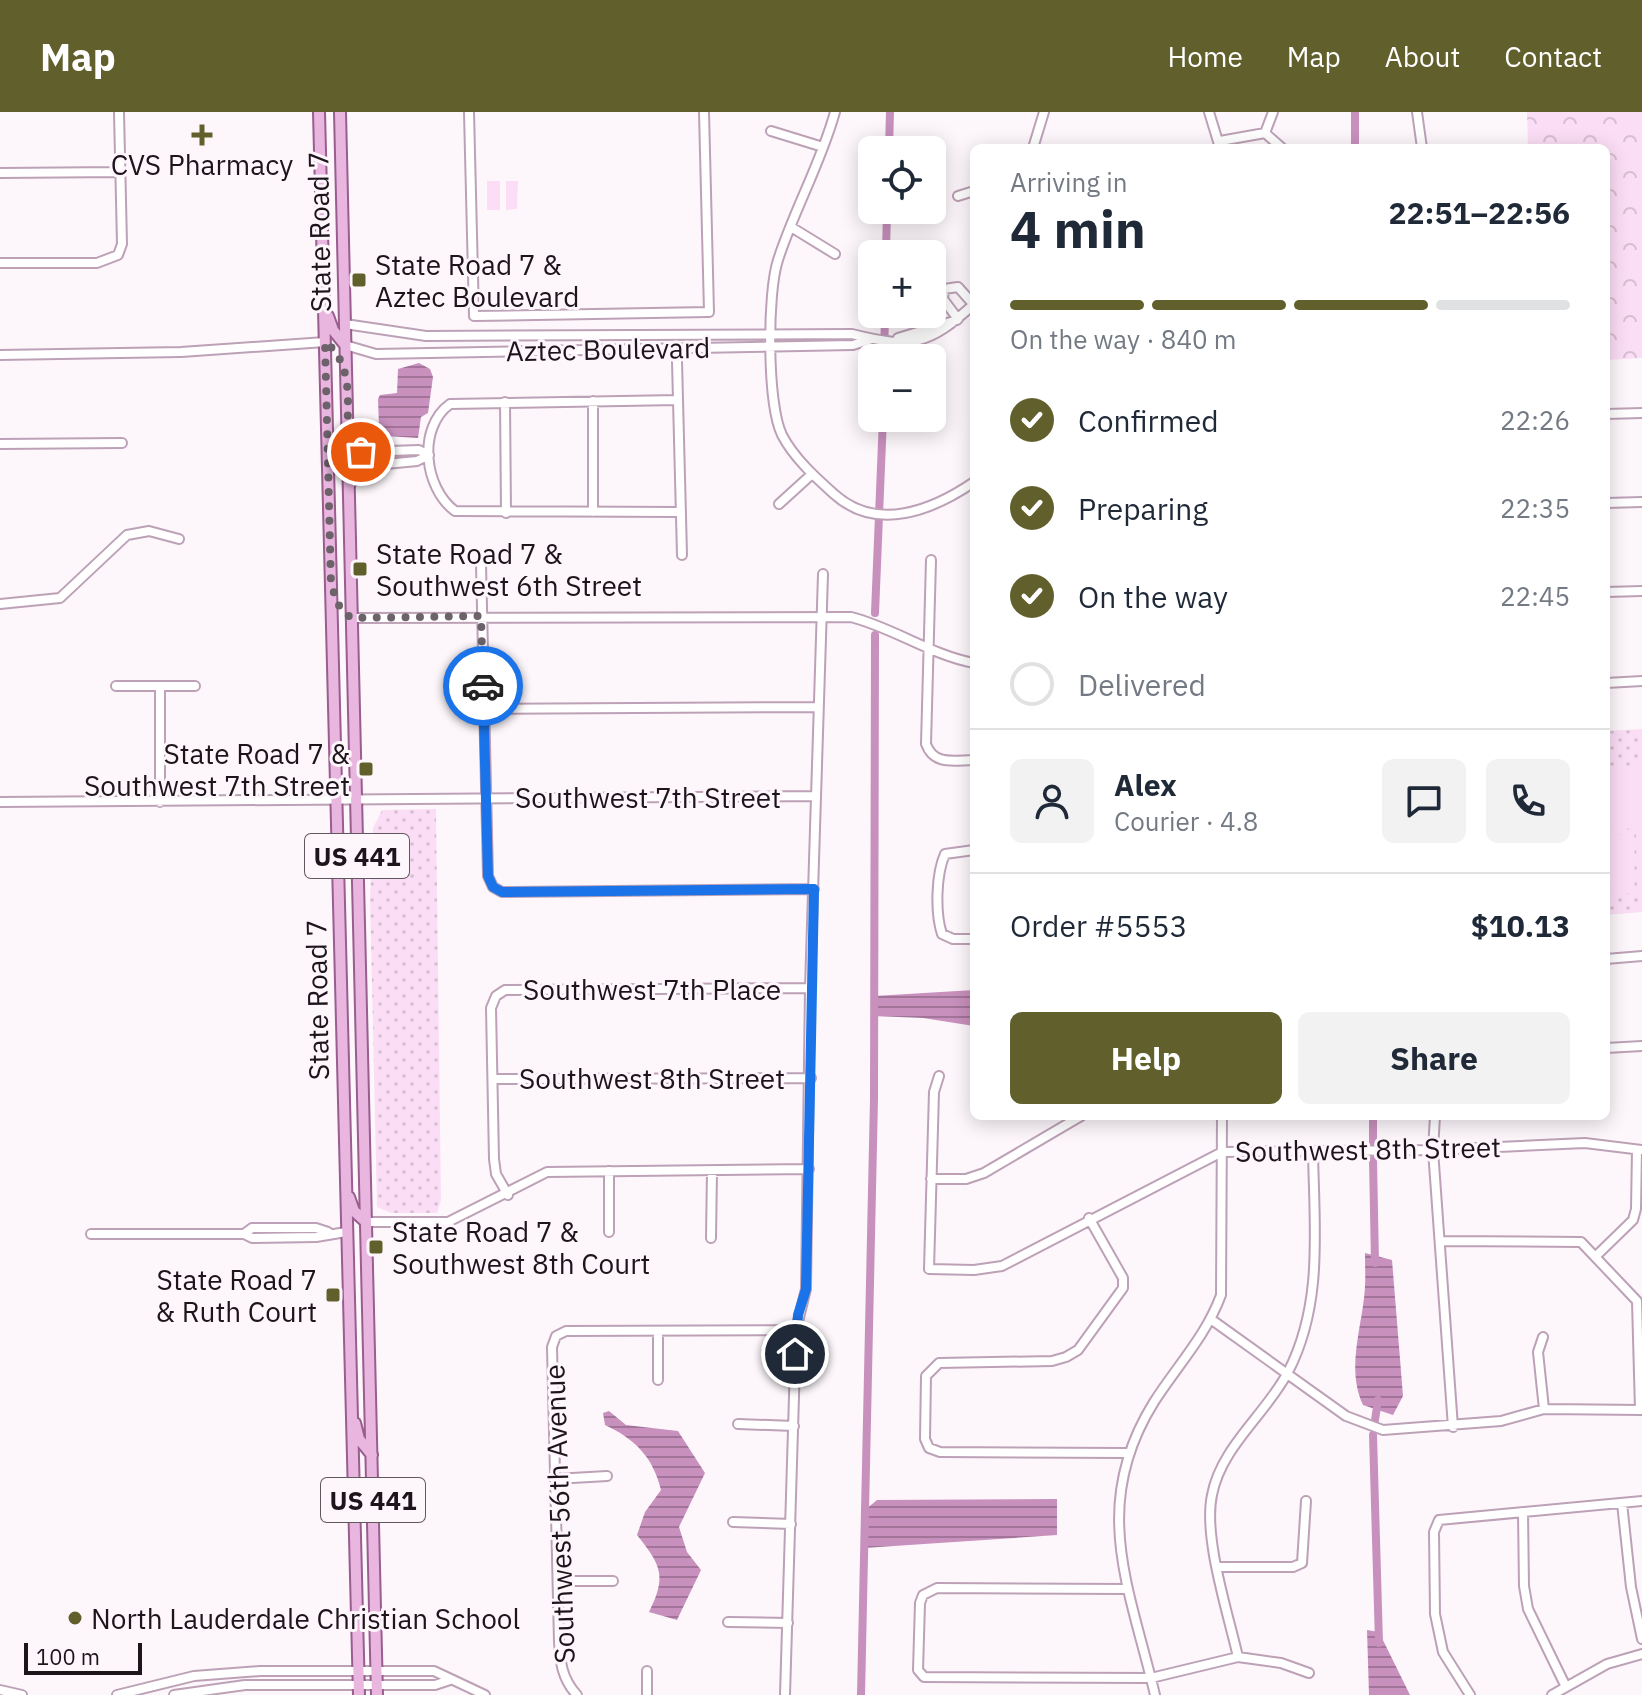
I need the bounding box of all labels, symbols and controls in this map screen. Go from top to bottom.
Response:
text: Map [40,32,116,81]
text: Home [1167,38,1243,75]
text: Map [1287,38,1341,75]
text: About [1385,38,1460,75]
text: Contact [1504,38,1602,75]
marker: CVS Pharmacy [193,126,211,144]
map controls [858,136,946,432]
button: locate [858,136,946,224]
place label: CVS Pharmacy [111,146,293,183]
street label: State Road 7 [299,151,339,313]
text: Arriving in [1010,165,1127,199]
text: 22:51–22:56 [1389,193,1570,232]
text: 4 min [1010,195,1146,262]
button: + [858,240,946,328]
place label: State Road 7 & Aztec Boulevard [375,246,579,315]
marker: State Road 7 & Aztec Boulevard [350,271,368,289]
text: On the way · 840 m [1010,322,1236,356]
street label: Aztec Boulevard [505,329,711,369]
button: − [858,344,946,432]
icon: check [1010,398,1054,442]
text: Confirmed [1078,401,1219,440]
text: 22:26 [1500,403,1570,437]
pin [327,418,395,486]
icon: bag [339,430,383,474]
icon: check [1010,486,1054,530]
text: Preparing [1078,489,1208,528]
text: 22:35 [1500,491,1570,525]
place label: State Road 7 & Southwest 6th Street [376,535,642,604]
marker: State Road 7 & Southwest 6th Street [351,560,369,578]
icon: check [1010,574,1054,618]
text: On the way [1078,577,1228,616]
text: 22:45 [1500,579,1570,613]
courier [443,646,523,726]
icon: car [461,664,505,708]
text: Delivered [1078,665,1206,704]
place label: State Road 7 & Southwest 7th Street [84,735,350,804]
button: person [1010,759,1094,843]
button: chat [1382,759,1466,843]
button: phone [1486,759,1570,843]
marker: State Road 7 & Southwest 7th Street [357,760,375,778]
text: Alex [1114,765,1177,804]
street label: Southwest 7th Street [515,779,781,816]
text: Courier · 4.8 [1114,804,1258,838]
road number: US 441 [305,834,409,878]
text: Order #5553 [1010,906,1187,945]
text: $10.13 [1471,906,1570,945]
street label: State Road 7 [297,919,337,1081]
street label: Southwest 7th Place [523,971,781,1008]
button: Help [1010,1012,1282,1104]
button: Share [1298,1012,1570,1104]
street label: Southwest 8th Street [519,1060,785,1097]
street label: Southwest 8th Street [1235,1128,1501,1170]
place label: State Road 7 & Southwest 8th Court [392,1213,650,1282]
marker: State Road 7 & Southwest 8th Court [367,1238,385,1256]
place label: State Road 7 & Ruth Court [156,1261,317,1330]
marker: State Road 7 & Ruth Court [324,1286,342,1304]
pin [761,1320,829,1388]
icon: home [773,1332,817,1376]
street label: Southwest 56th Avenue [535,1364,583,1664]
road number: US 441 [321,1478,425,1522]
place label: North Lauderdale Christian School [91,1600,520,1637]
marker: North Lauderdale Christian School [66,1609,84,1627]
scale bar [24,1639,142,1675]
text: 100 m [36,1642,100,1671]

